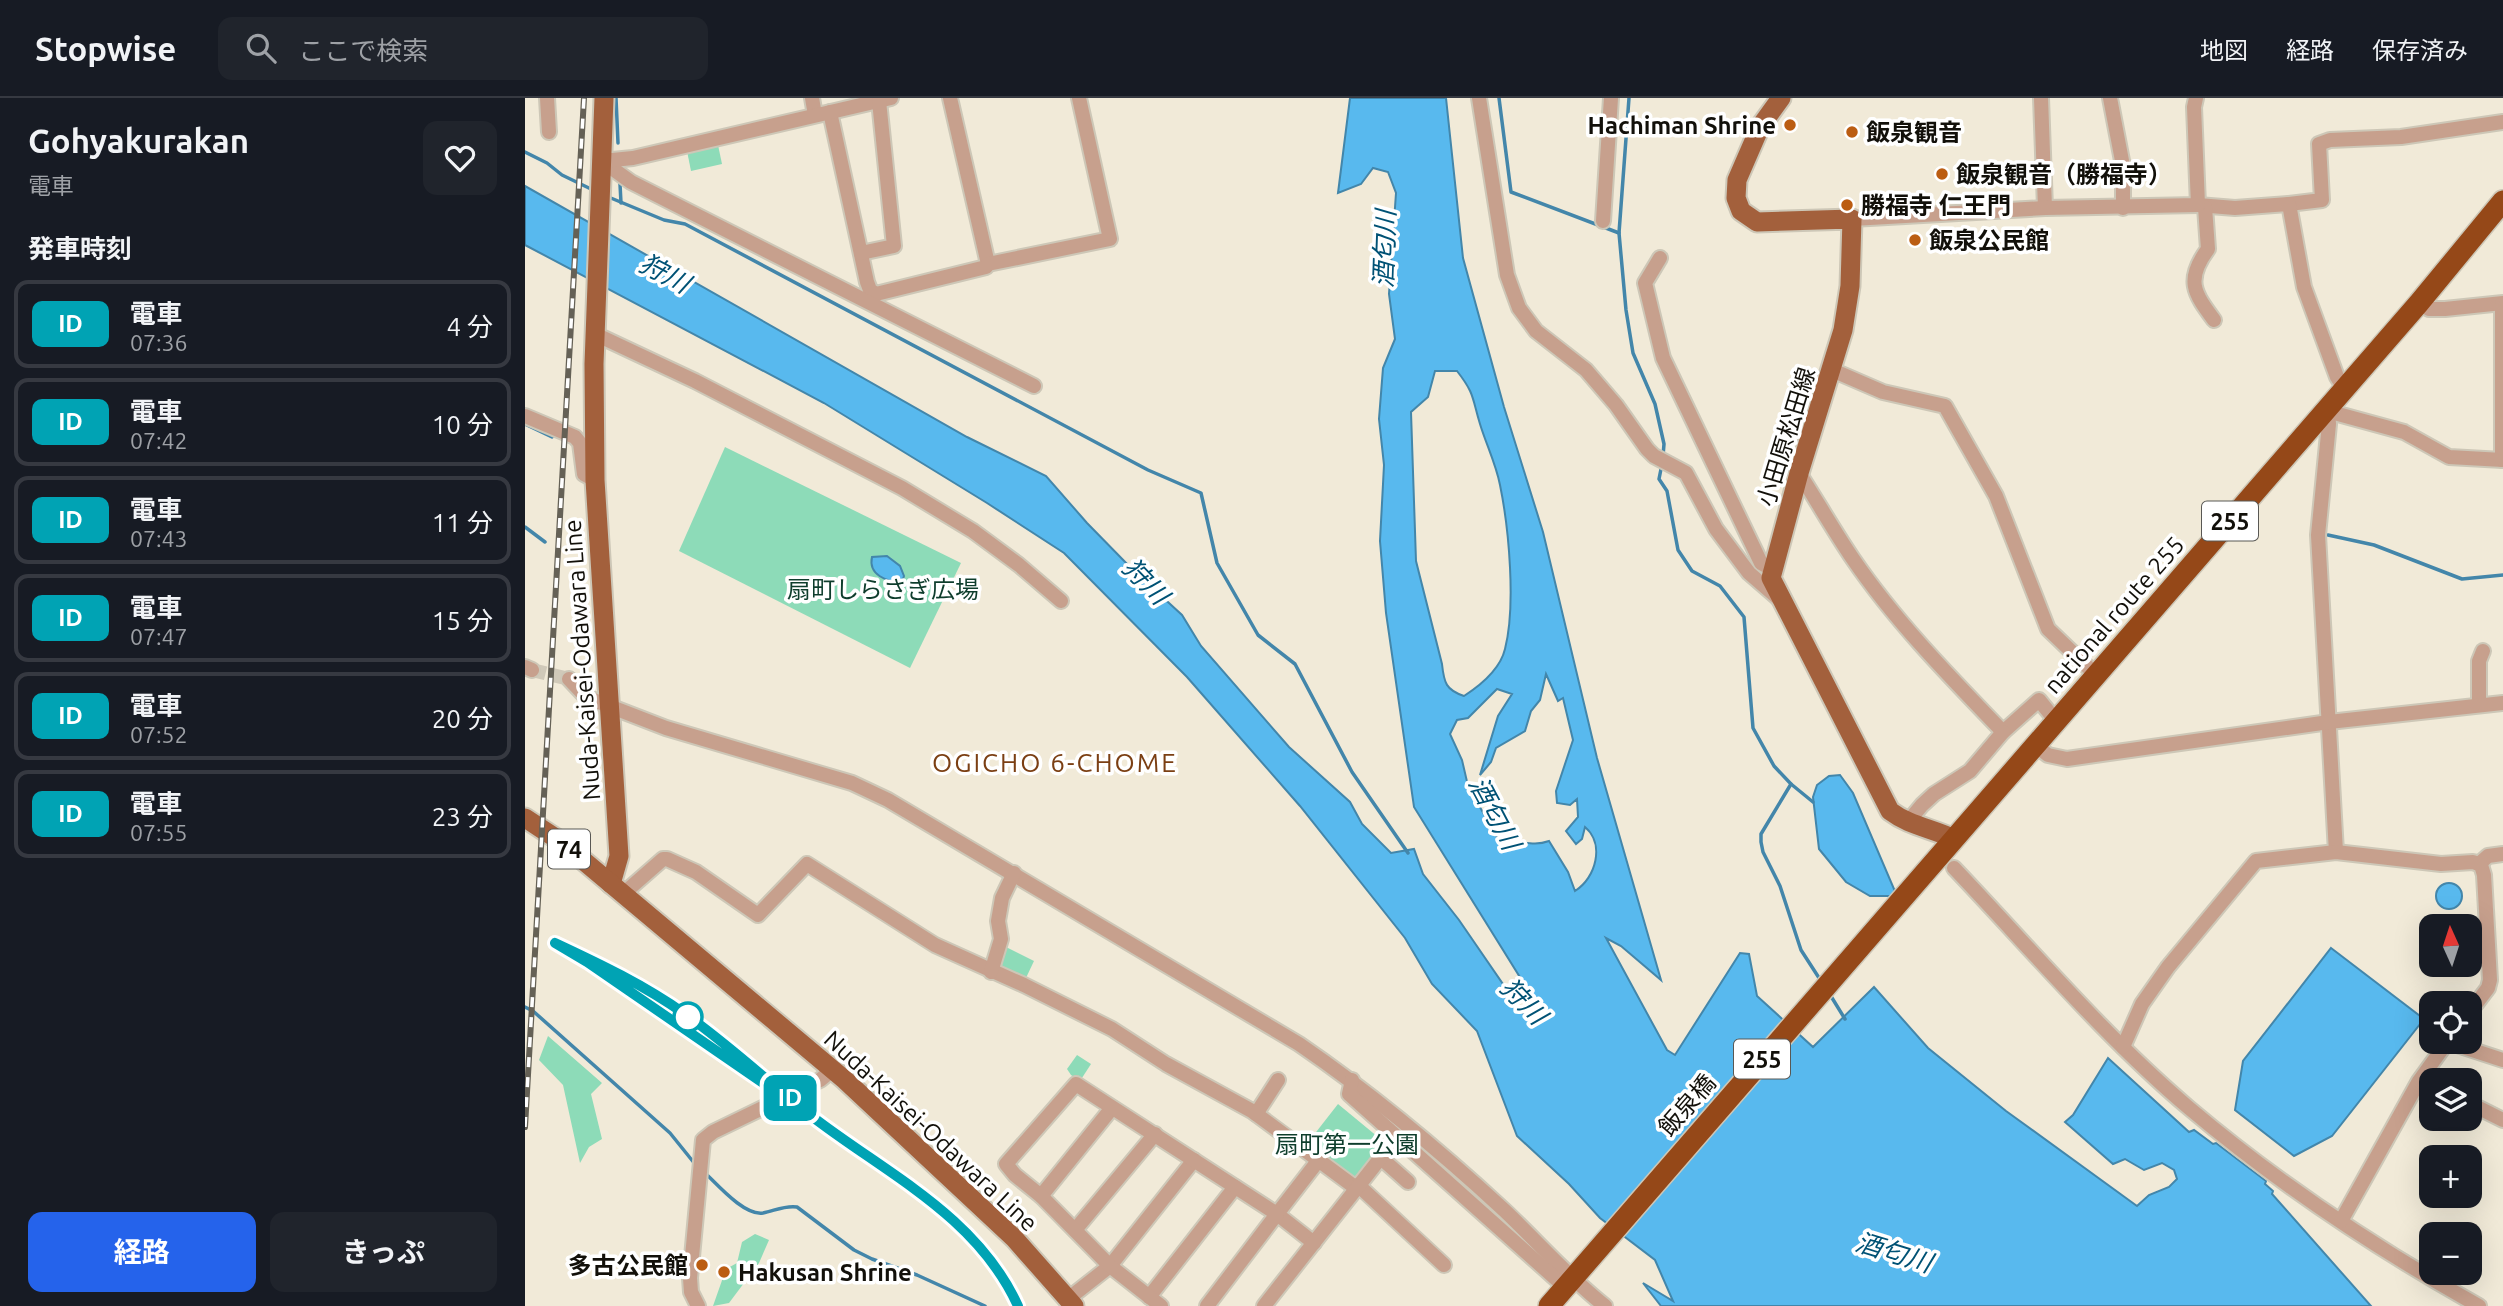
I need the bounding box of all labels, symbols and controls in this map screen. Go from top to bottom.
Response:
search box [218,17,708,80]
icon: search [242,29,280,67]
text: Stopwise [35,30,176,67]
text: ここで検索 [298,36,428,65]
text: 地図 [2200,37,2248,64]
text: 経路 [2286,37,2334,64]
text: 保存済み [2372,37,2468,64]
place label: Hachiman Shrine [1588,112,1776,139]
marker: Hachiman Shrine [1782,117,1798,133]
place label: 飯泉観音 [1866,119,1962,146]
button: heart [423,121,497,195]
text: Gohyakurakan [28,122,249,159]
marker: 飯泉観音 [1844,124,1860,140]
place label: 飯泉観音（勝福寺） [1956,161,2172,188]
marker: 飯泉観音（勝福寺） [1934,166,1950,182]
text: 電車 [28,173,74,198]
place label: 勝福寺 仁王門 [1861,192,2011,219]
marker: 勝福寺 仁王門 [1839,197,1855,213]
water label: 酒匂川 [1368,207,1400,288]
place label: 飯泉公民館 [1929,227,2049,254]
marker: 飯泉公民館 [1907,232,1923,248]
text: 発車時刻 [28,234,132,263]
water label: 狩川 [635,248,697,299]
text: 電車 [130,299,182,328]
text: ID [58,310,83,337]
text: 4 分 [446,312,493,341]
text: 07:36 [130,330,188,355]
street label: 小田原松田線 [1752,364,1820,510]
text: 電車 [130,397,182,426]
text: ID [58,408,83,435]
text: 10 分 [432,410,493,439]
text: 07:42 [130,428,188,453]
text: 電車 [130,495,182,524]
road number: 255 [2202,502,2258,540]
text: ID [58,506,83,533]
text: 11 分 [432,508,493,537]
street label: Nuda-Kaisei-Odawara Line [559,519,605,801]
text: 07:43 [130,526,188,551]
street label: national route 255 [2039,531,2189,699]
water label: 狩川 [1118,552,1177,612]
park label: 扇町しらさぎ広場 [787,576,979,603]
text: 電車 [130,593,182,622]
text: ID [58,604,83,631]
text: 15 分 [432,606,493,635]
text: 07:47 [130,624,188,649]
text: 電車 [130,691,182,720]
text: ID [58,702,83,729]
text: 20 分 [432,704,493,733]
text: 07:52 [130,722,188,747]
district label: OGICHO 6-CHOME [932,748,1178,777]
water label: 酒匂川 [1464,772,1528,857]
text: 電車 [130,789,182,818]
text: ID [58,800,83,827]
text: 23 分 [432,802,493,831]
text: 07:55 [130,820,188,845]
road number: 74 [548,830,590,869]
north arrow [2419,914,2481,976]
map controls [2419,914,2482,1285]
water label: 狩川 [1496,972,1555,1032]
button: locate [2419,991,2482,1054]
unlabelled marker [673,1002,703,1032]
street label: Nuda-Kaisei-Odawara Line [819,1025,1043,1237]
road number: 255 [1734,1040,1790,1078]
button: layers [2419,1068,2482,1131]
street label: 飯泉橋 [1653,1069,1721,1141]
line badge: ID [758,1075,821,1121]
text: ID [778,1084,802,1111]
park label: 扇町第一公園 [1275,1131,1419,1158]
button: + [2419,1145,2482,1208]
button: 経路 [28,1212,256,1292]
button: きっぷ [270,1212,497,1292]
button: − [2419,1222,2482,1285]
water label: 酒匂川 [1852,1227,1938,1278]
place label: 多古公民館 [568,1252,688,1279]
marker: 多古公民館 [694,1257,710,1273]
place label: Hakusan Shrine [738,1259,912,1286]
marker: Hakusan Shrine [716,1264,732,1280]

